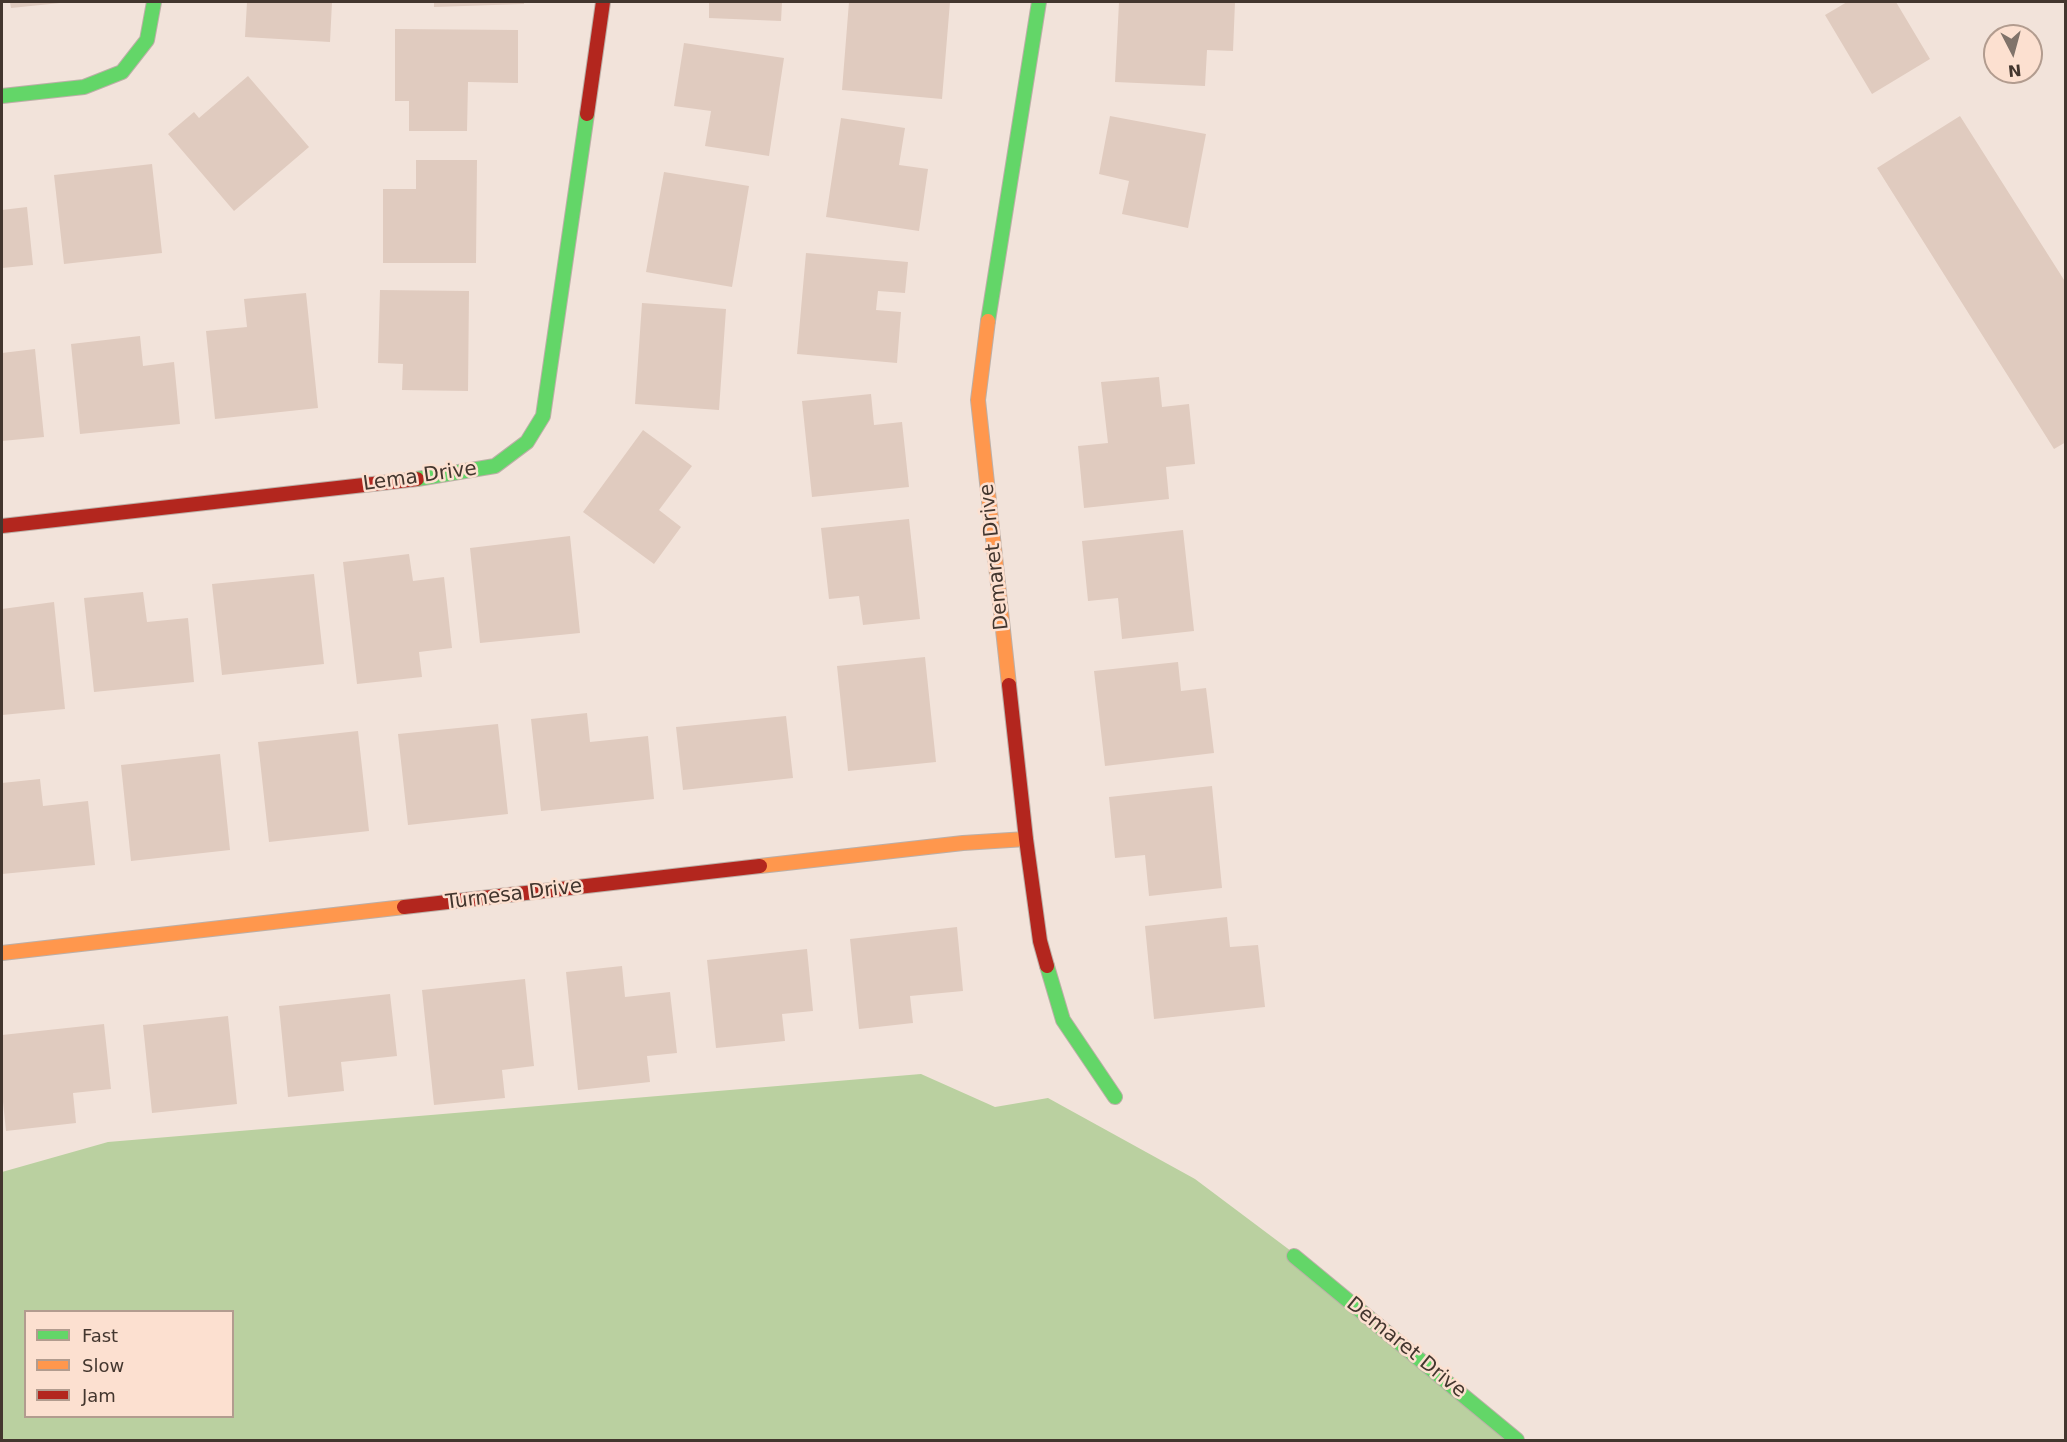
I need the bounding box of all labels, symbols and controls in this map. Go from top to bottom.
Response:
north arrow [1983,24,2043,84]
text: N [2007,60,2022,81]
street label: Lema Drive [362,457,478,497]
street label: Demaret Drive [975,483,1015,631]
street label: Turnesa Drive [445,875,583,915]
street label: Demaret Drive [1341,1292,1471,1404]
legend [24,1310,234,1418]
text: Fast [82,1325,118,1346]
text: Slow [82,1355,124,1376]
text: Jam [82,1385,116,1406]

